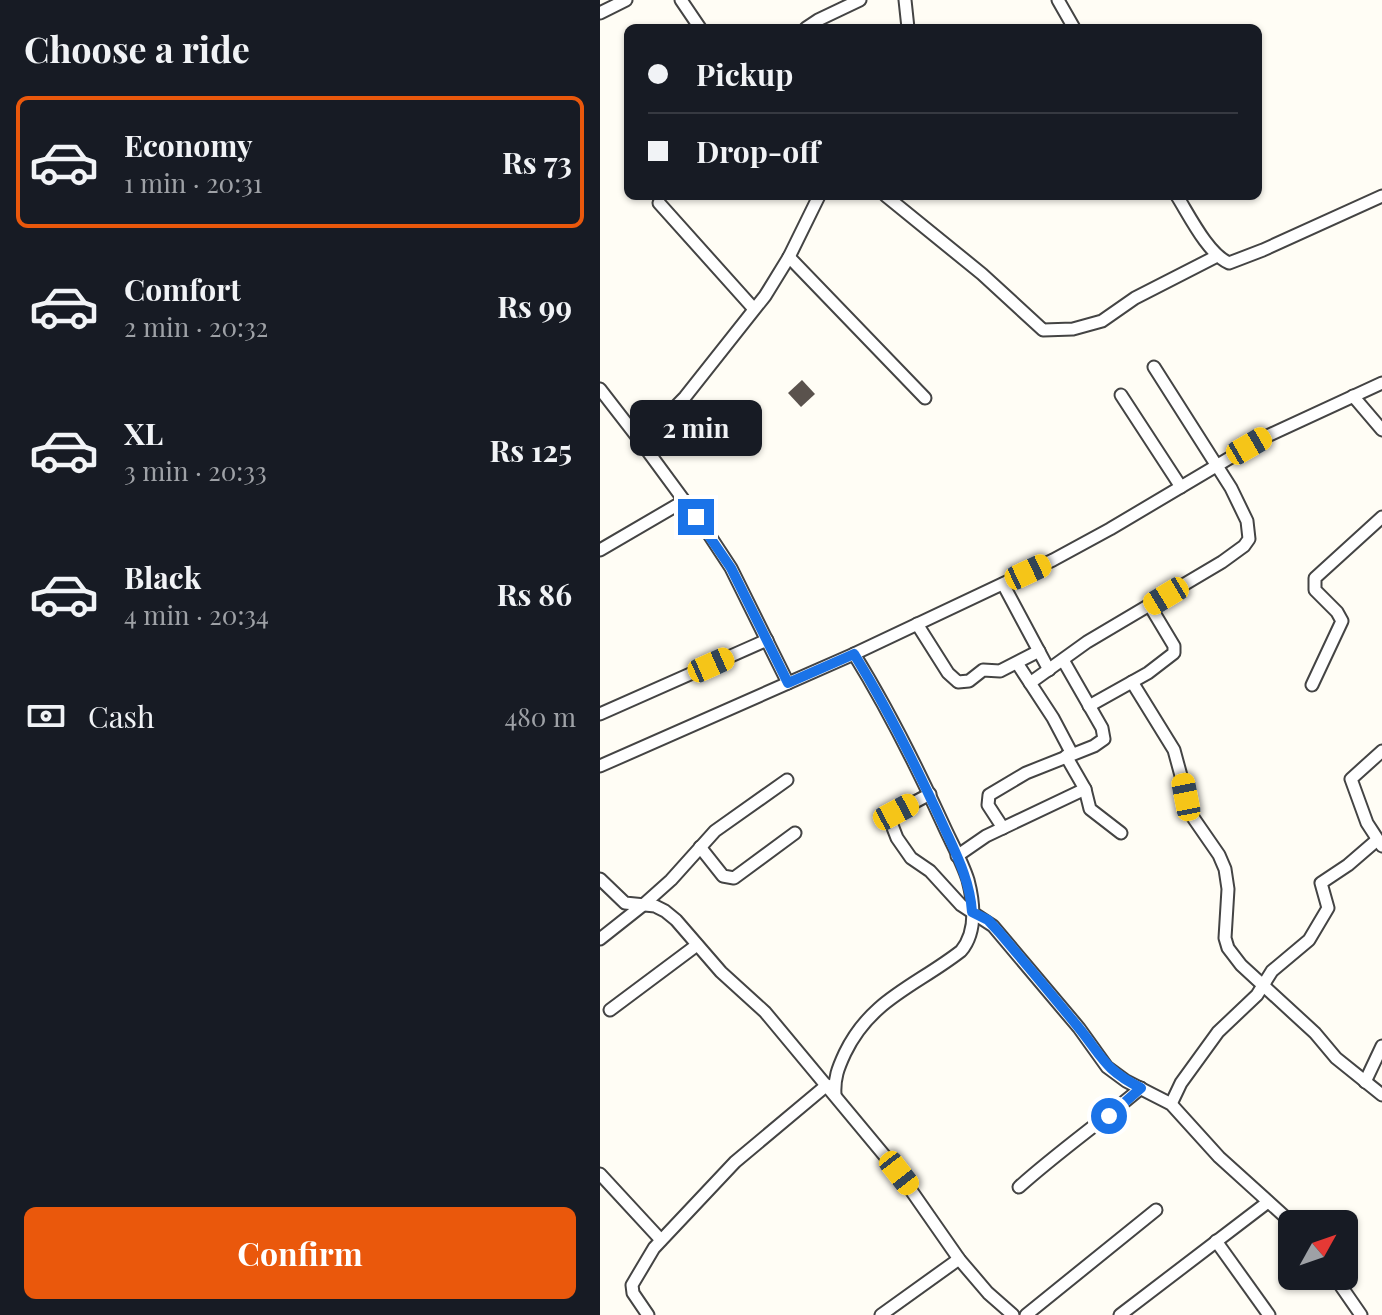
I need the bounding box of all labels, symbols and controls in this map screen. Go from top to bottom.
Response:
text: Choose a ride [24,24,250,72]
text: Pickup [696,54,793,94]
text: Economy [124,125,253,165]
icon: car [28,126,100,198]
text: Drop-off [696,131,820,171]
text: Rs 73 [502,142,572,182]
text: 1 min · 20:31 [124,165,262,200]
text: Comfort [124,269,241,309]
icon: car [28,270,100,342]
text: Rs 99 [497,286,572,326]
text: 2 min · 20:32 [124,309,268,344]
callout: 2 min [630,401,762,457]
text: 2 min [662,410,730,445]
text: XL [124,413,163,453]
icon: car [28,414,100,486]
car [1222,424,1276,468]
text: Rs 125 [489,430,572,470]
text: 3 min · 20:33 [124,453,267,488]
route end [678,499,714,535]
car [1001,551,1055,593]
text: Black [124,557,201,597]
icon: car [28,558,100,630]
car [1139,573,1193,619]
text: Rs 86 [497,574,572,614]
text: 4 min · 20:34 [124,597,269,632]
car [684,644,738,686]
icon: cash [24,694,68,738]
text: Cash [88,696,155,736]
text: 480 m [504,699,576,734]
car [1170,771,1202,823]
car [869,790,923,834]
route start [1091,1098,1127,1134]
car [875,1147,923,1199]
button: Confirm [24,1207,576,1299]
north arrow [1278,1210,1358,1290]
map controls [1278,1210,1358,1290]

